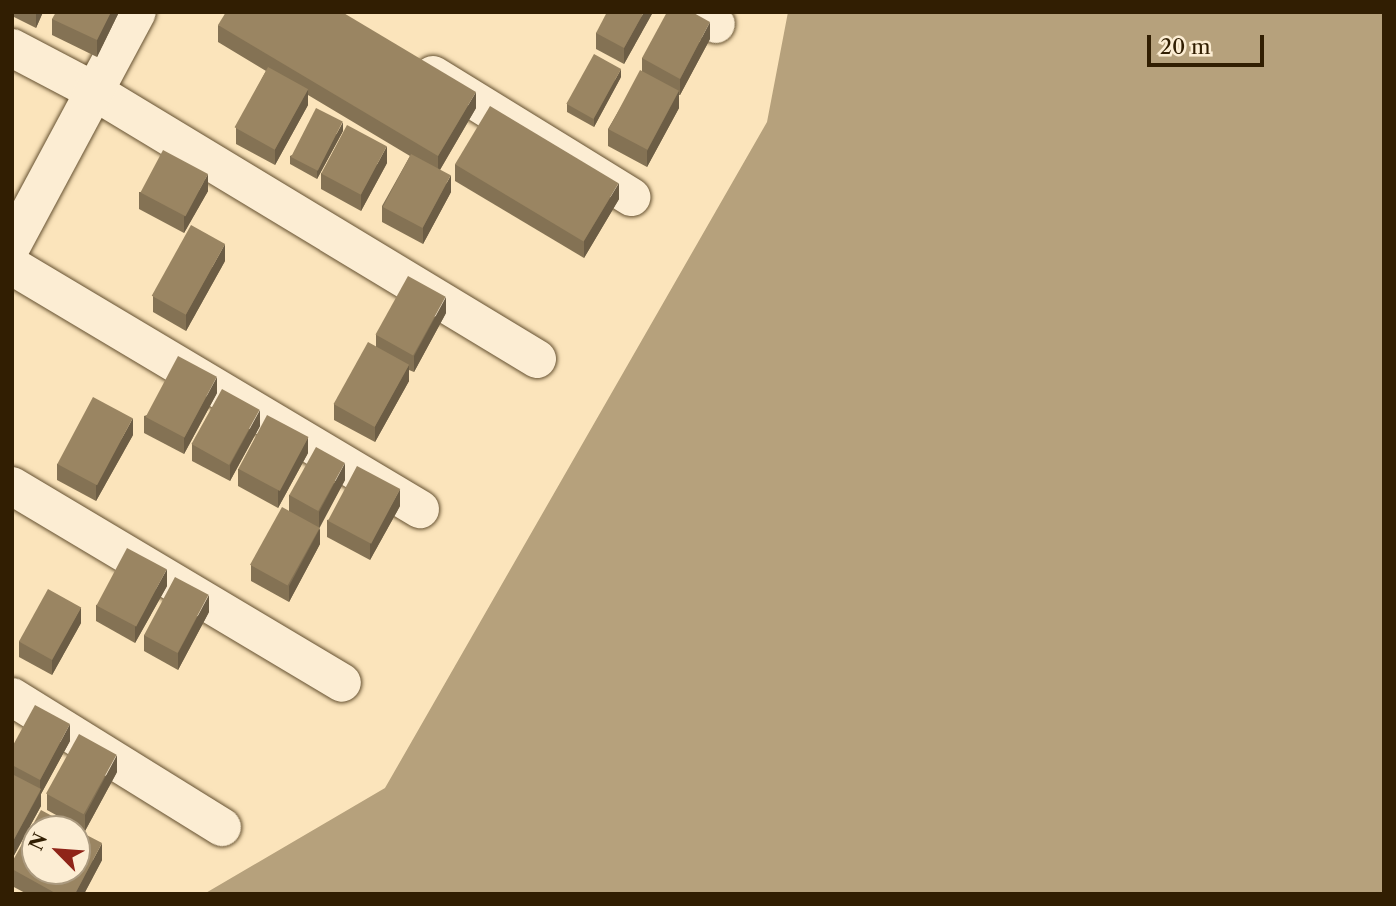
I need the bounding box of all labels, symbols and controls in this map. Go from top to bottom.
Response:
scale bar [1151,21,1268,65]
text: 20 m [1160,34,1211,59]
north arrow [21,815,91,885]
text: N [24,829,52,854]

